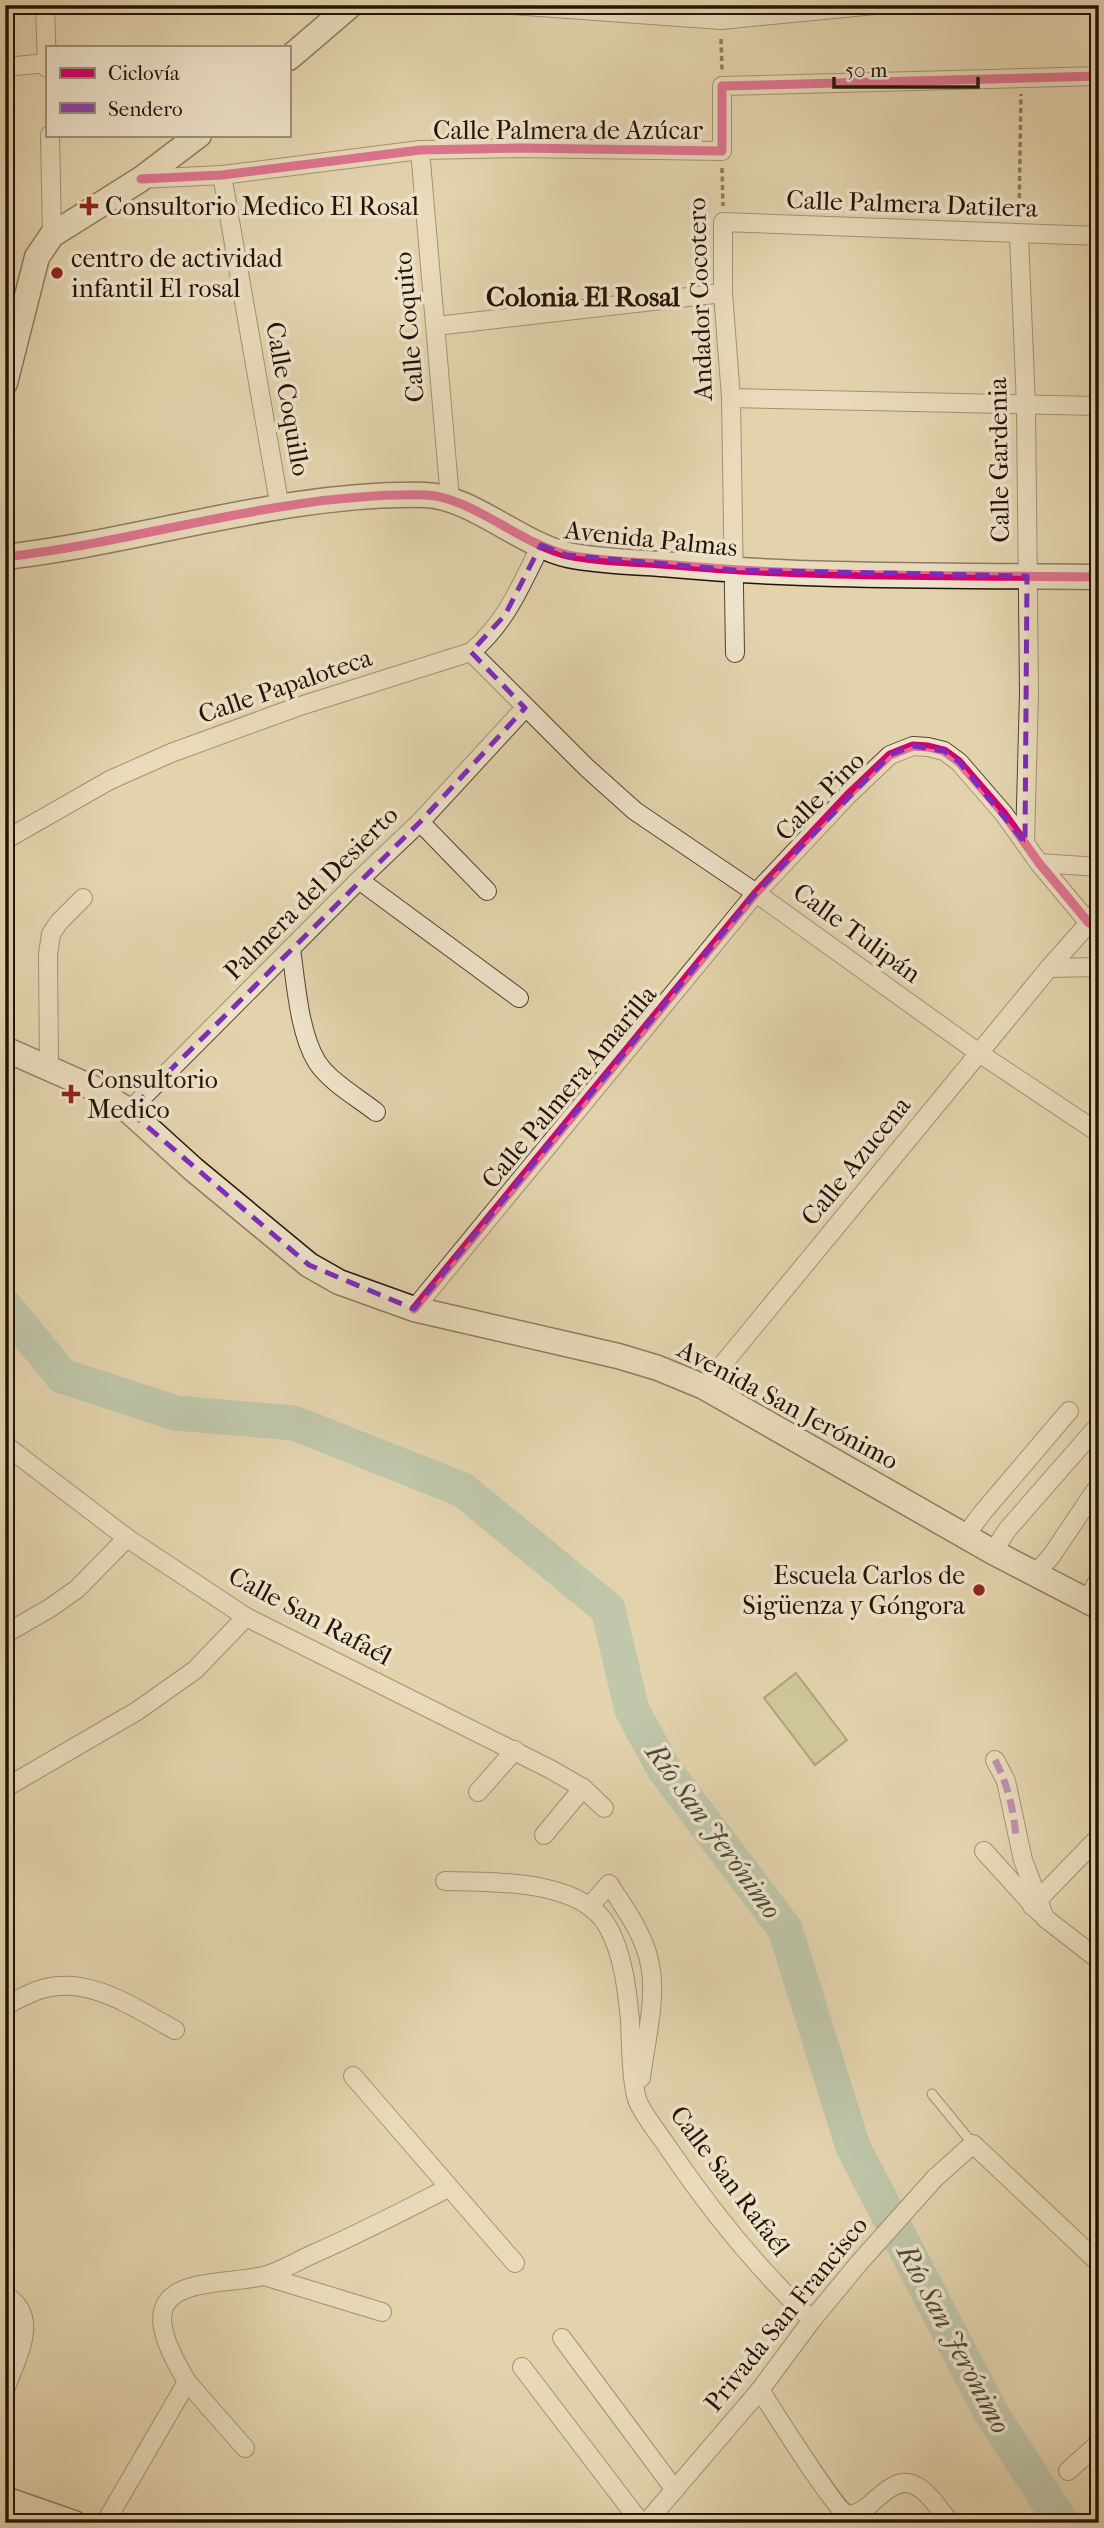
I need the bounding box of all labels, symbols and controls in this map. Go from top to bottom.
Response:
legend [46,46,290,136]
scale bar [834,46,978,90]
text: 50 m [845,58,888,82]
text: Ciclovía [108,61,180,85]
text: Sendero [108,97,183,121]
street label: Calle Palmera de Azúcar [433,115,703,146]
street label: Calle Palmera Datilera [786,184,1039,224]
place label: Consultorio Medico El Rosal [105,191,419,222]
marker: Consultorio Medico El Rosal [79,196,99,216]
street label: Andador Cocotero [681,197,719,402]
place label: centro de actividad infantil El rosal [71,243,284,304]
street label: Calle Coquito [387,250,431,404]
marker: centro de actividad infantil El rosal [49,265,65,281]
district label: Colonia El Rosal [486,280,680,313]
street label: Calle Coquillo [259,319,317,479]
street label: Calle Gardenia [982,376,1016,543]
street label: Avenida Palmas [562,514,739,564]
street label: Calle Papaloteca [194,641,377,730]
street label: Calle Pino [769,745,871,847]
street label: Palmera del Desierto [217,799,405,987]
street label: Calle Tulipán [787,876,927,990]
street label: Calle Palmera Amarilla [475,978,664,1195]
place label: Consultorio Medico [87,1064,218,1125]
marker: Consultorio Medico [61,1084,81,1104]
street label: Calle Azucena [795,1090,918,1232]
street label: Avenida San Jerónimo [671,1333,904,1476]
street label: Calle San Rafaél [223,1560,397,1672]
place label: Escuela Carlos de Sigüenza y Góngora [742,1560,966,1621]
marker: Escuela Carlos de Sigüenza y Góngora [971,1582,987,1598]
water label: Río San Jerónimo [638,1735,789,1925]
street label: Calle San Rafaél [663,2100,797,2262]
street label: Privada San Francisco [698,2210,874,2418]
water label: Río San Jerónimo [889,2237,1018,2439]

